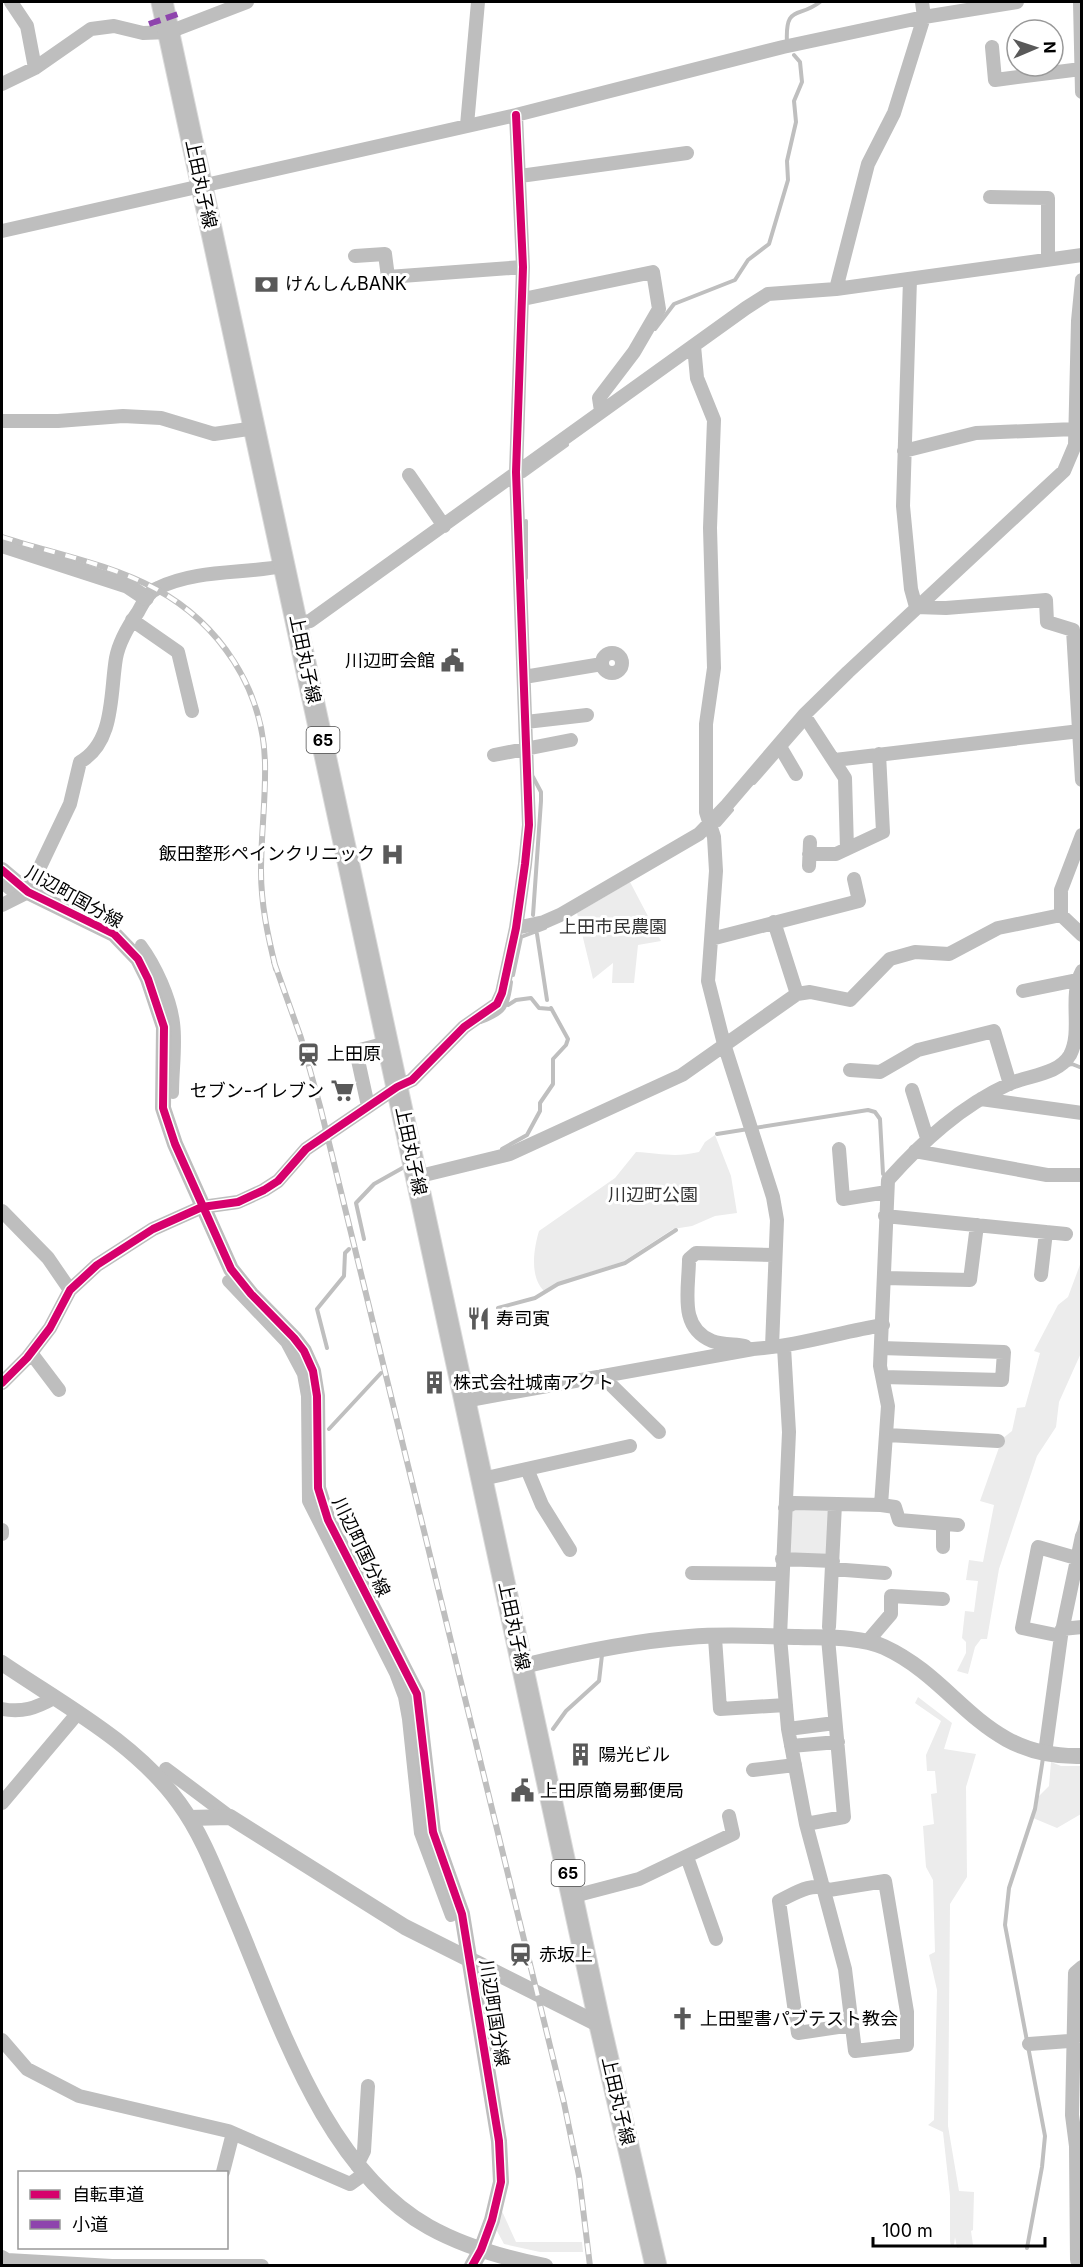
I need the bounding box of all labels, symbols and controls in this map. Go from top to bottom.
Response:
north arrow [1005,18,1065,78]
text: N [1040,41,1060,54]
street label: 上田丸子線 [182,138,221,230]
bank icon: けんしんBANK [254,271,280,297]
place label: けんしんBANK [285,273,407,294]
street label: 上田丸子線 [286,613,325,705]
public building icon: 川辺町会館 [440,648,466,674]
place label: 川辺町会館 [345,650,435,671]
road number: 65 [306,727,340,753]
hospital icon: 飯田整形ペインクリニック [380,841,406,867]
place label: 飯田整形ペインクリニック [159,843,375,864]
street label: 川辺町国分線 [22,861,127,932]
park label: 上田市民農園 [559,916,667,937]
station icon: 上田原 [296,1041,322,1067]
place label: 上田原 [327,1043,381,1064]
supermarket icon: セブン-イレブン [329,1078,355,1104]
place label: セブン-イレブン [190,1080,324,1101]
street label: 上田丸子線 [392,1105,431,1197]
park label: 川辺町公園 [608,1184,698,1205]
restaurant icon: 寿司寅 [465,1306,491,1332]
place label: 寿司寅 [496,1308,550,1329]
building icon: 株式会社城南アクト [422,1370,448,1396]
place label: 株式会社城南アクト [453,1372,614,1393]
street label: 川辺町国分線 [328,1494,395,1600]
street label: 上田丸子線 [495,1580,534,1672]
building icon: 陽光ビル [567,1742,593,1768]
place label: 陽光ビル [598,1744,670,1765]
public building icon: 上田原簡易郵便局 [509,1778,535,1804]
place label: 上田原簡易郵便局 [540,1780,684,1801]
road number: 65 [552,1860,584,1886]
station icon: 赤坂上 [508,1942,534,1968]
place label: 赤坂上 [539,1944,593,1965]
street label: 川辺町国分線 [476,1958,513,2068]
church icon: 上田聖書パブテスト教会 [669,2006,695,2032]
place label: 上田聖書パブテスト教会 [700,2008,898,2029]
street label: 上田丸子線 [598,2055,639,2147]
legend [18,2171,228,2249]
text: 自転車道 [72,2184,144,2205]
scale bar [873,2210,1046,2248]
text: 小道 [72,2214,108,2235]
text: 100 m [882,2220,933,2241]

